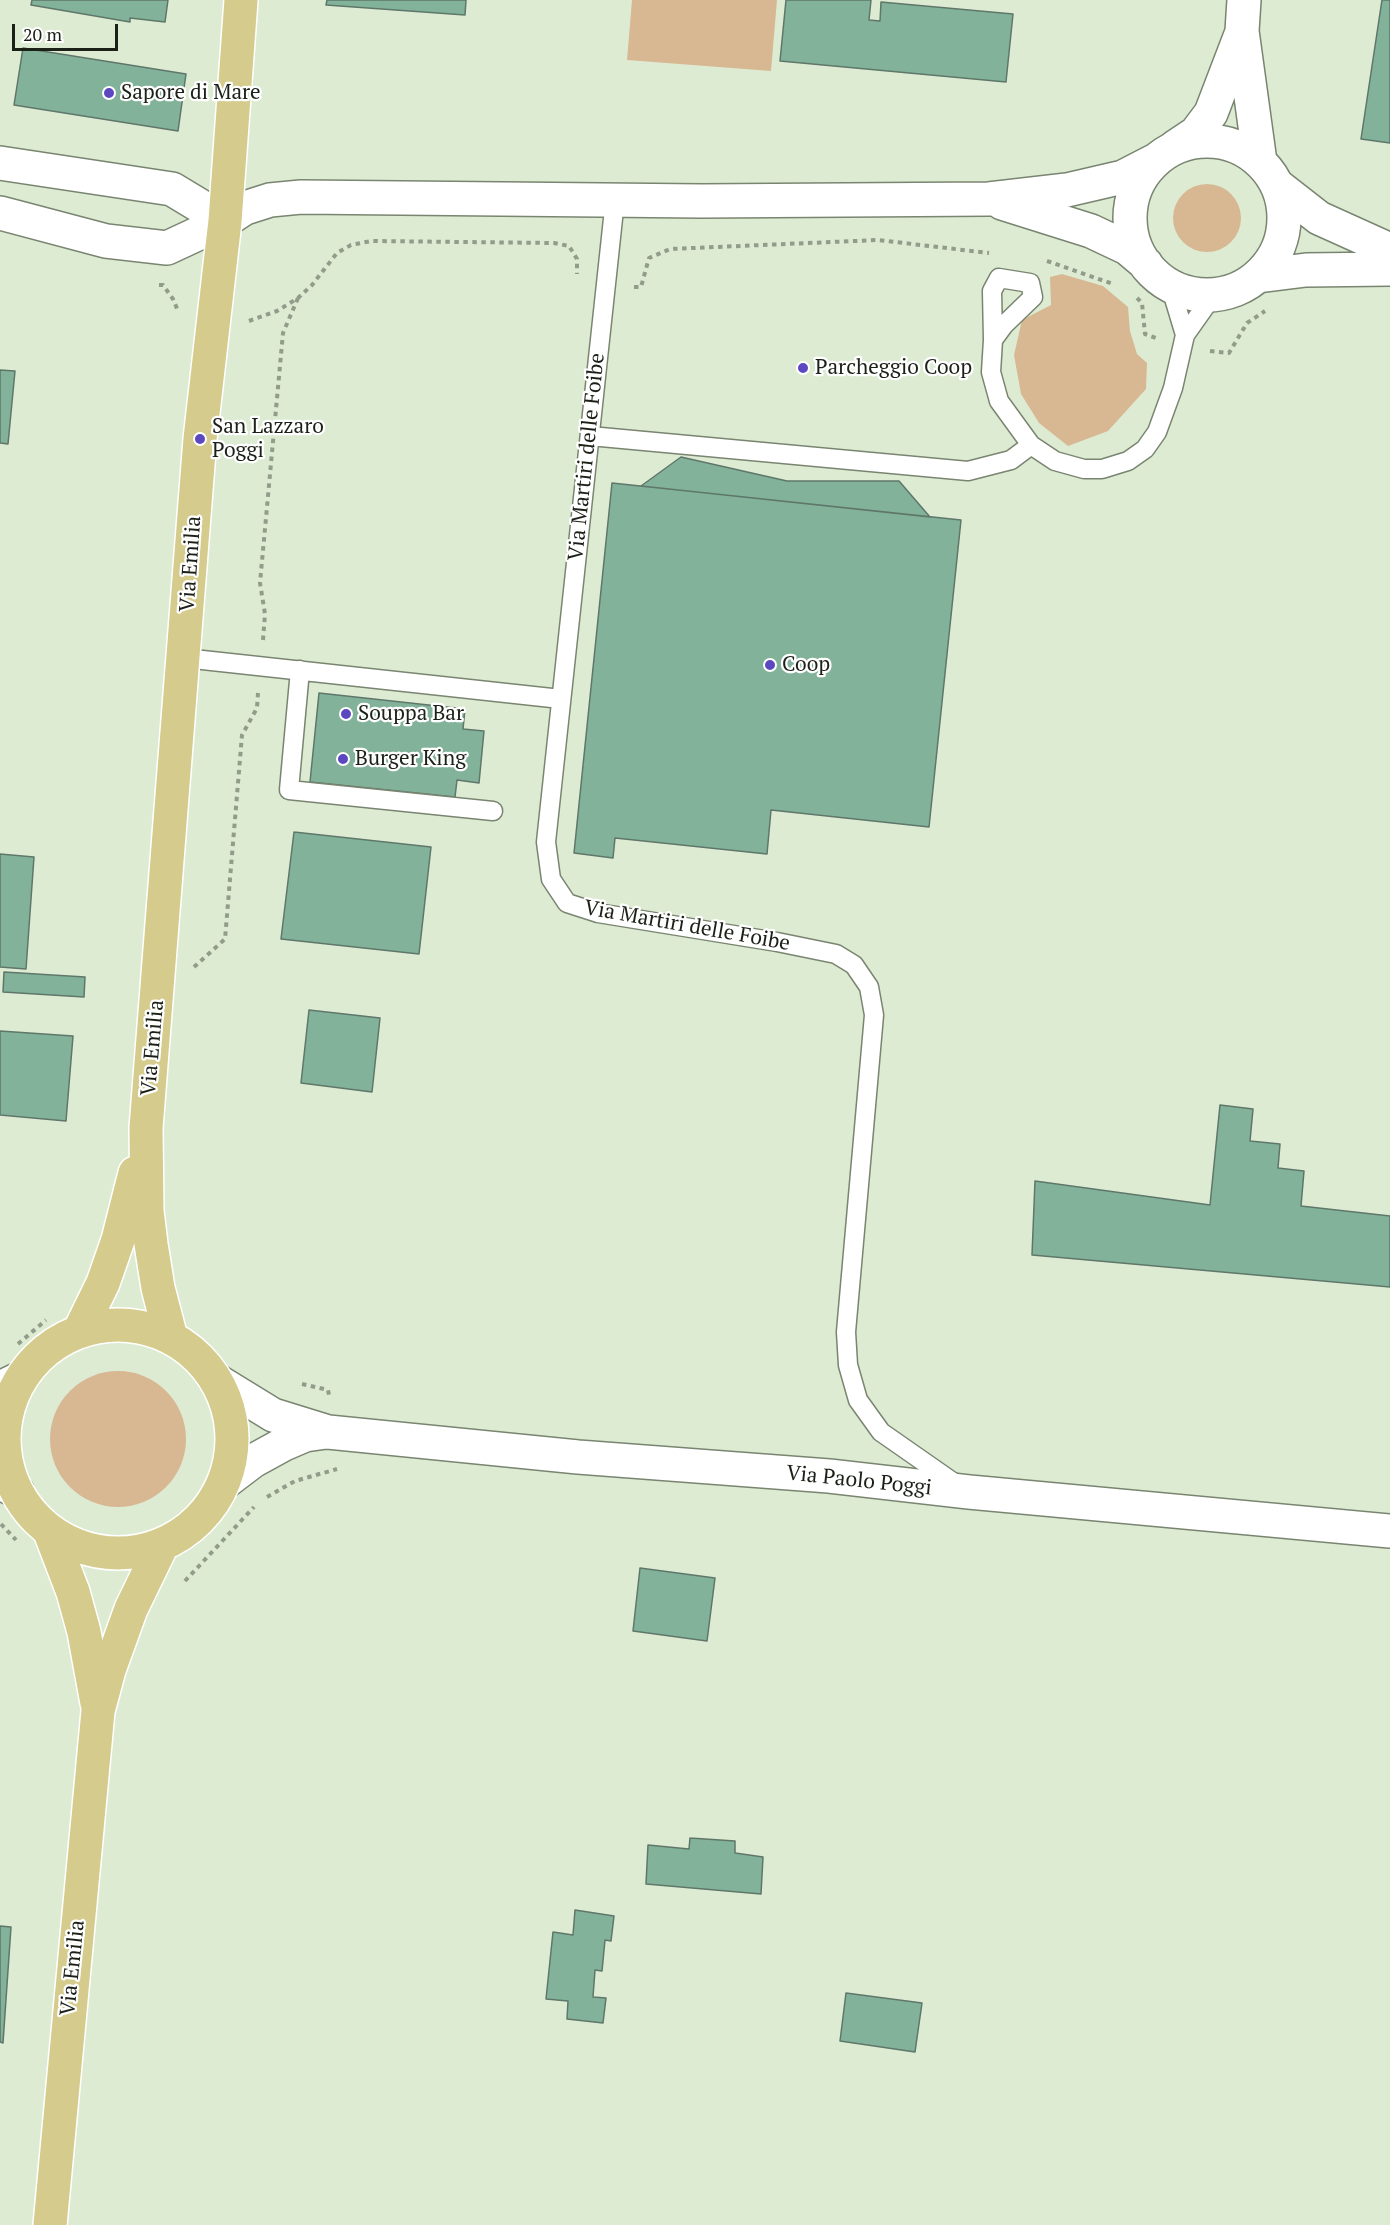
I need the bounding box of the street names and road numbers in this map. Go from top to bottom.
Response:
street label: Via Martiri delle Foibe [564,352,610,562]
street label: Via Emilia [175,515,207,613]
street label: Via Martiri delle Foibe [582,895,792,957]
street label: Via Emilia [136,999,170,1097]
street label: Via Paolo Poggi [785,1461,933,1501]
street label: Via Emilia [55,1919,91,2017]

